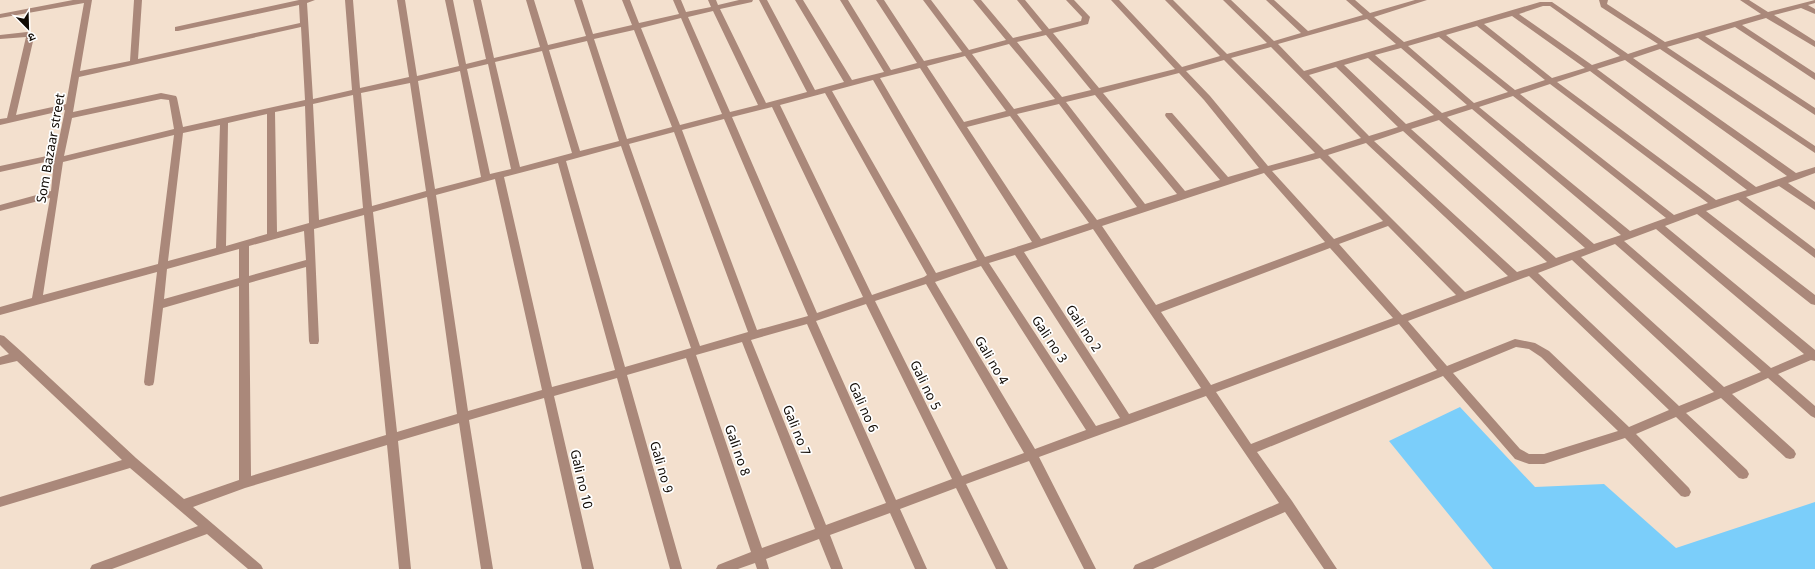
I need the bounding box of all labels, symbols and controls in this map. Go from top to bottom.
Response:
north arrow [8,8,48,48]
text: उ [25,29,37,44]
street label: Som Bazaar street [33,92,70,204]
street label: Gali no 2 [1061,302,1104,356]
street label: Gali no 3 [1027,313,1070,367]
street label: Gali no 4 [970,333,1011,388]
street label: Gali no 5 [905,358,944,413]
street label: Gali no 6 [844,380,881,435]
street label: Gali no 7 [778,403,813,458]
street label: Gali no 8 [720,423,753,478]
street label: Gali no 9 [645,439,676,495]
street label: Gali no 10 [565,448,596,511]

